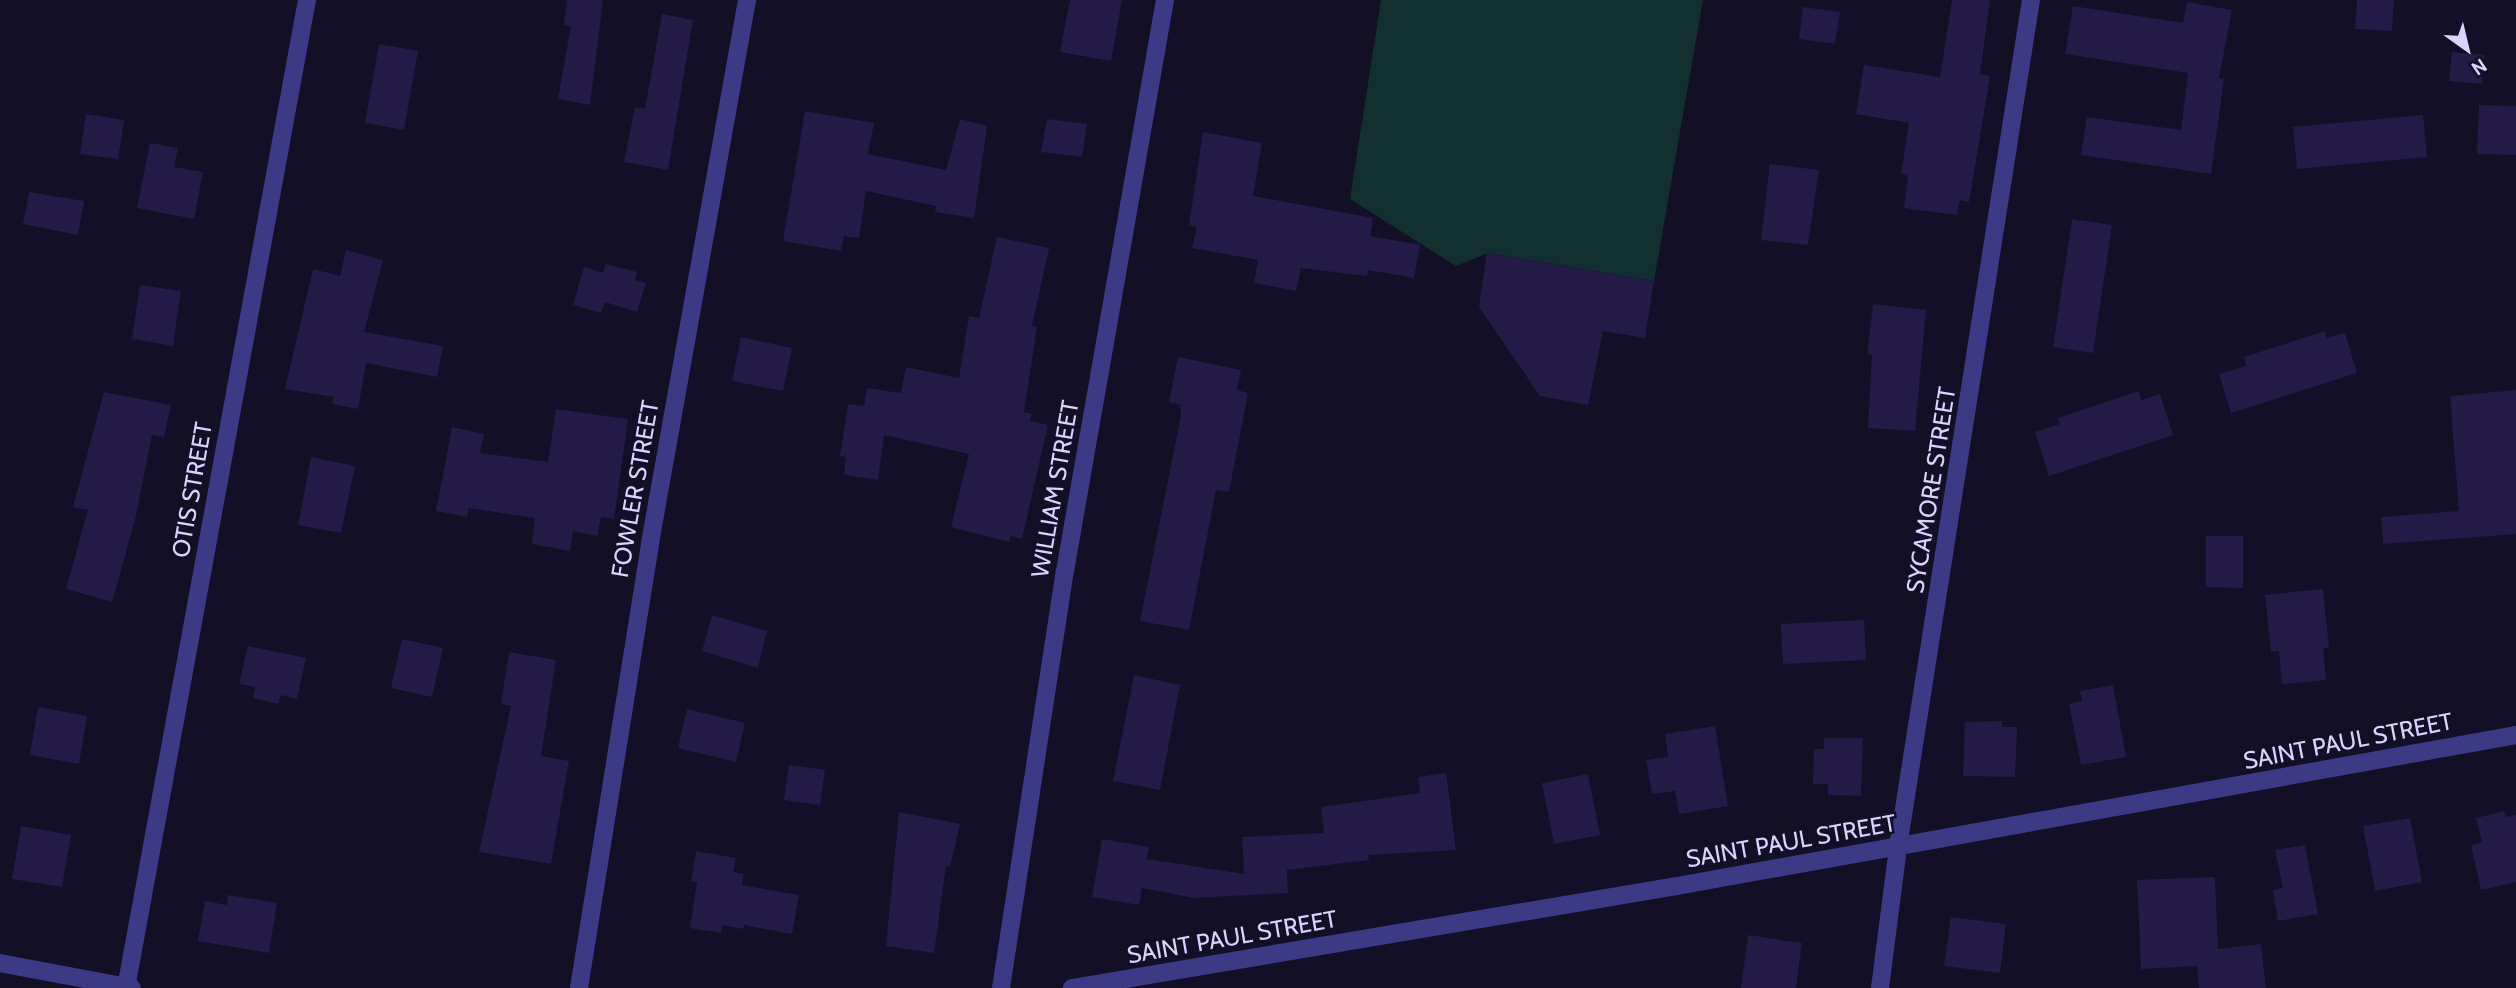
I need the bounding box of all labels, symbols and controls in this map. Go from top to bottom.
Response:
north arrow [2432,14,2502,84]
text: N [2467,54,2491,80]
street label: SYCAMORE STREET [1900,385,1962,595]
street label: FOWLER STREET [605,398,665,580]
street label: WILLIAM STREET [1025,398,1085,580]
street label: OTIS STREET [166,420,218,560]
street label: SAINT PAUL STREET [2241,707,2455,775]
street label: SAINT PAUL STREET [1684,808,1898,874]
street label: SAINT PAUL STREET [1125,904,1339,970]

